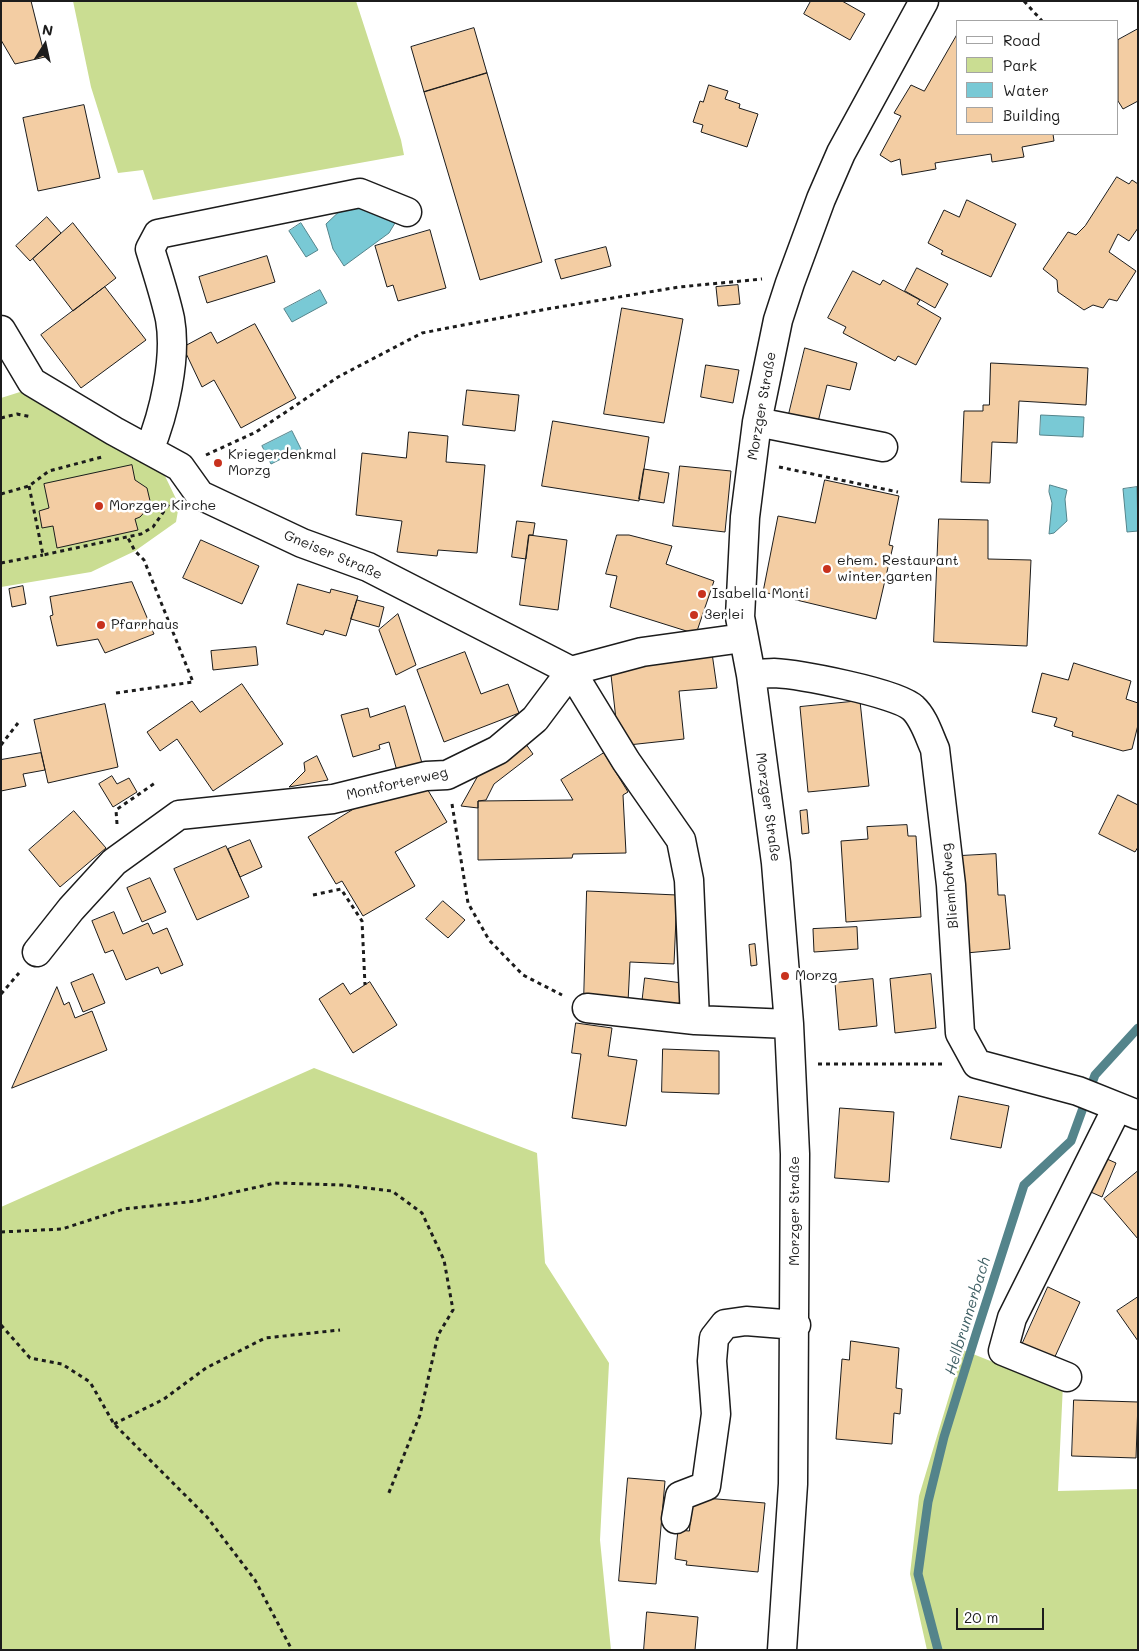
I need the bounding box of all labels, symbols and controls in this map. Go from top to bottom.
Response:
text: N [41,19,55,40]
north arrow [20,20,70,70]
legend [956,20,1119,135]
text: Road [1003,30,1040,50]
text: Park [1003,55,1037,75]
text: Water [1003,80,1049,100]
text: Building [1003,105,1060,125]
street label: Morzger Straße [744,350,780,462]
place label: Kriegerdenkmal Morzg [228,447,336,480]
marker: Kriegerdenkmal Morzg [212,457,224,469]
place label: Morzger Kirche [109,498,216,514]
marker: Morzger Kirche [93,500,105,512]
street label: Gneiser Straße [281,527,385,583]
place label: ehem. Restaurant winter.garten [837,553,959,586]
marker: ehem. Restaurant winter.garten [821,563,833,575]
place label: Isabella Monti [712,586,809,602]
marker: Isabella Monti [696,588,708,600]
place label: 3erlei [704,607,744,623]
marker: 3erlei [688,609,700,621]
place label: Pfarrhaus [111,617,179,633]
marker: Pfarrhaus [95,619,107,631]
street label: Morzger Straße [752,751,784,863]
street label: Montforterweg [345,764,449,804]
street label: Bliemhofweg [938,843,962,929]
place label: Morzg [795,968,837,984]
marker: Morzg [779,970,791,982]
street label: Morzger Straße [787,1156,803,1266]
water label: Hellbrunnerbach [941,1255,995,1377]
scale bar [959,1598,1046,1630]
text: 20 m [964,1607,998,1627]

